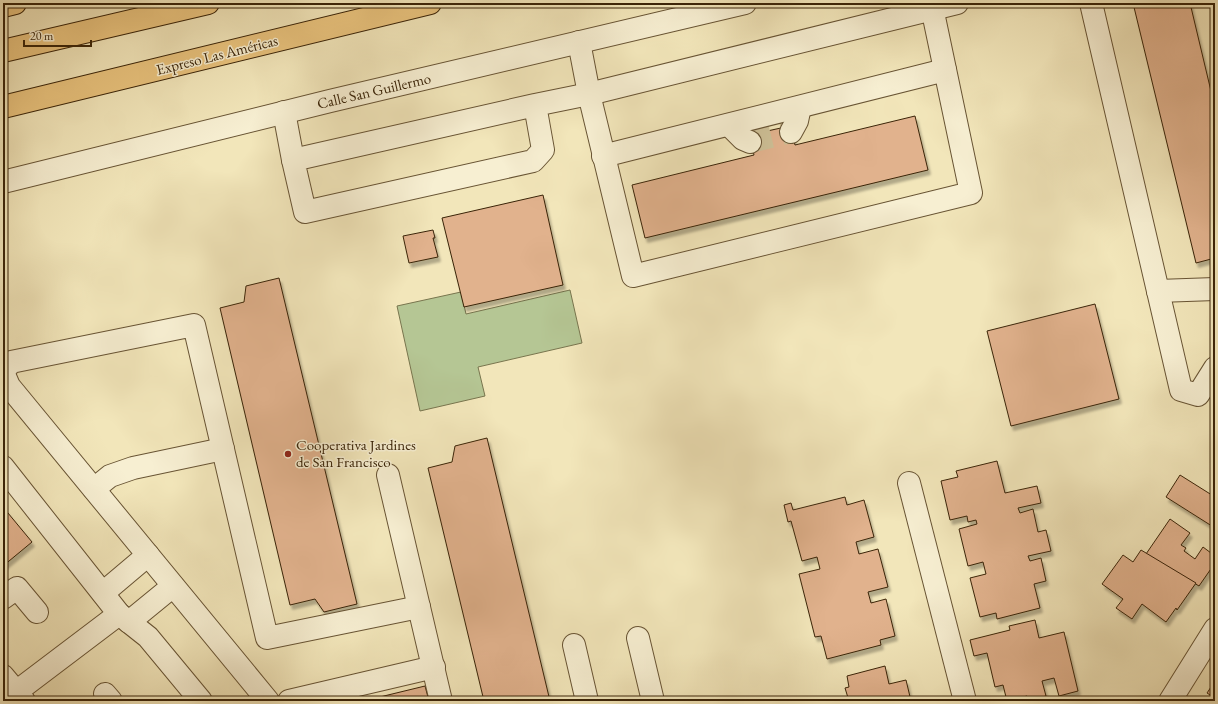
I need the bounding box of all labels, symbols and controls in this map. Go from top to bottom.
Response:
scale bar [24,22,91,48]
text: 20 m [30,28,54,44]
street label: Expreso Las Américas [154,30,280,79]
street label: Calle San Guillermo [315,68,433,113]
place label: Cooperativa Jardines de San Francisco [296,435,416,471]
marker: Cooperativa Jardines de San Francisco [283,449,293,459]

